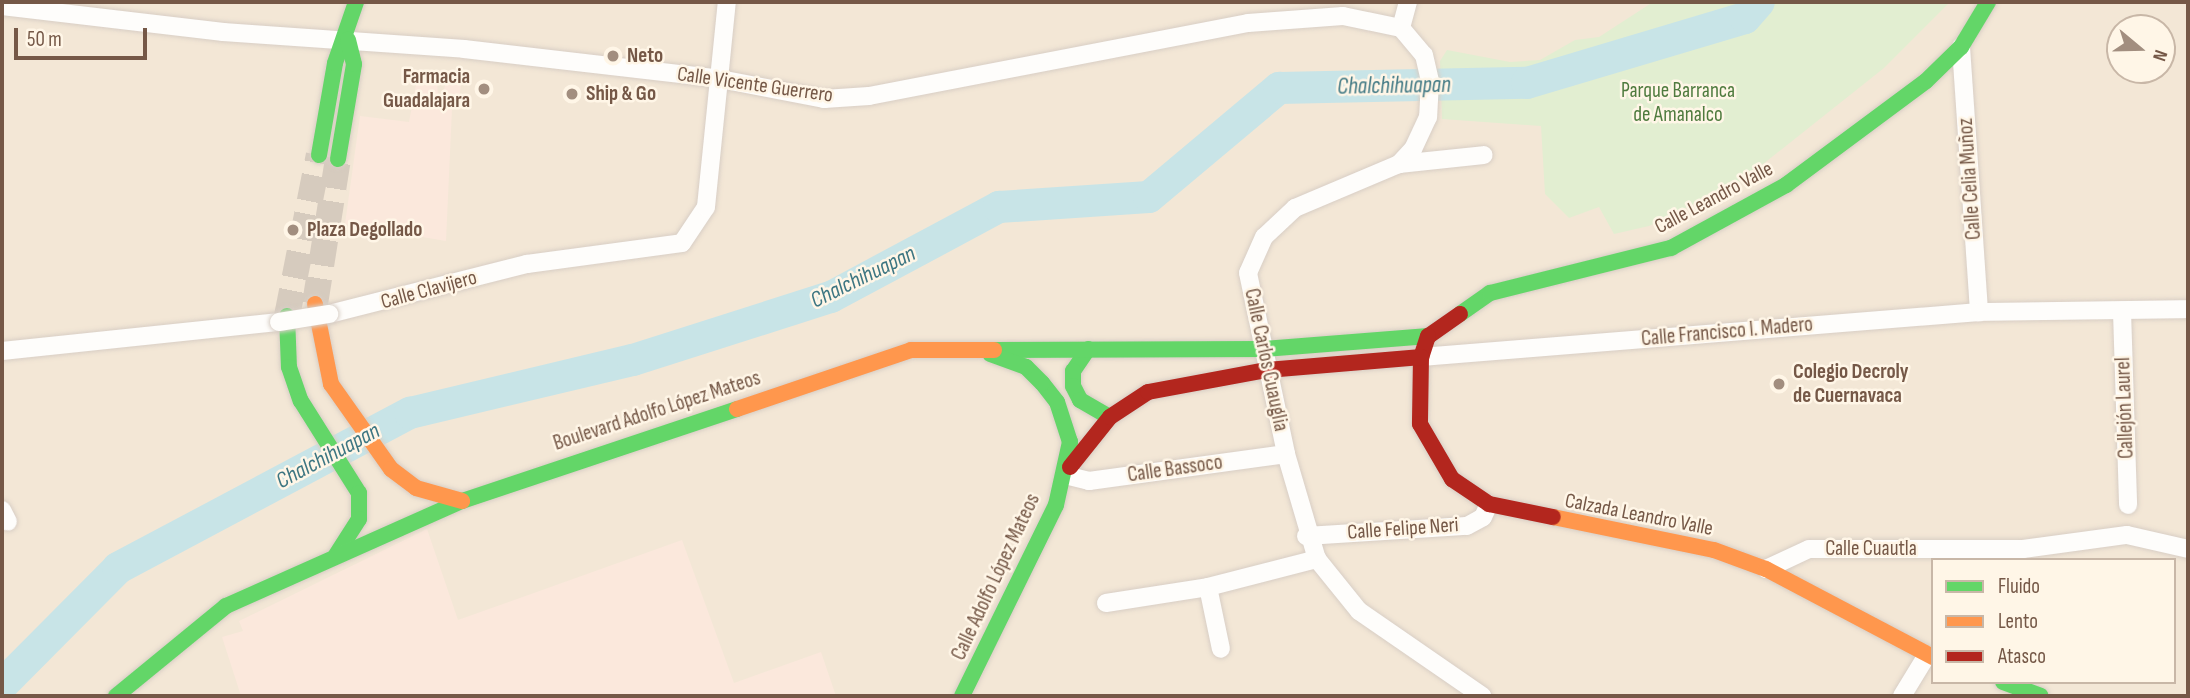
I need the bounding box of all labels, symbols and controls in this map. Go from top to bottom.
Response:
scale bar [18,14,150,58]
north arrow [2106,14,2176,84]
text: 50 m [27,27,62,52]
place label: Neto [627,43,663,69]
text: N [2147,47,2172,64]
marker: Neto [605,48,621,64]
street label: Calle Vicente Guerrero [675,62,835,108]
place label: Farmacia Guadalajara [383,64,470,114]
water label: Chalchihuapan [1337,71,1451,101]
park label: Parque Barranca de Amanalco [1621,78,1735,128]
marker: Farmacia Guadalajara [476,81,492,97]
place label: Ship & Go [586,81,656,107]
marker: Ship & Go [564,86,580,102]
street label: Calle Celia Muñoz [1953,117,1987,241]
street label: Calle Leandro Valle [1651,156,1777,240]
place label: Plaza Degollado [307,217,422,243]
marker: Plaza Degollado [285,222,301,238]
water label: Chalchihuapan [806,240,920,314]
street label: Calle Clavijero [378,265,480,315]
street label: Calle Carlos Cuauglia [1239,286,1293,434]
street label: Calle Francisco I. Madero [1640,312,1814,352]
street label: Callejón Laurel [2111,357,2139,459]
place label: Colegio Decroly de Cuernavaca [1793,359,1909,409]
street label: Boulevard Adolfo López Mateos [550,366,764,456]
marker: Colegio Decroly de Cuernavaca [1771,376,1787,392]
water label: Chalchihuapan [271,417,385,495]
street label: Calle Bassoco [1126,450,1224,488]
street label: Calzada Leandro Valle [1563,488,1715,542]
street label: Calle Adolfo López Mateos [946,490,1046,664]
street label: Calle Felipe Neri [1347,513,1459,545]
street label: Calle Cuautla [1825,536,1917,562]
legend [1931,558,2176,684]
text: Fluido [1998,574,2040,599]
text: Lento [1998,609,2038,634]
text: Atasco [1998,644,2046,669]

